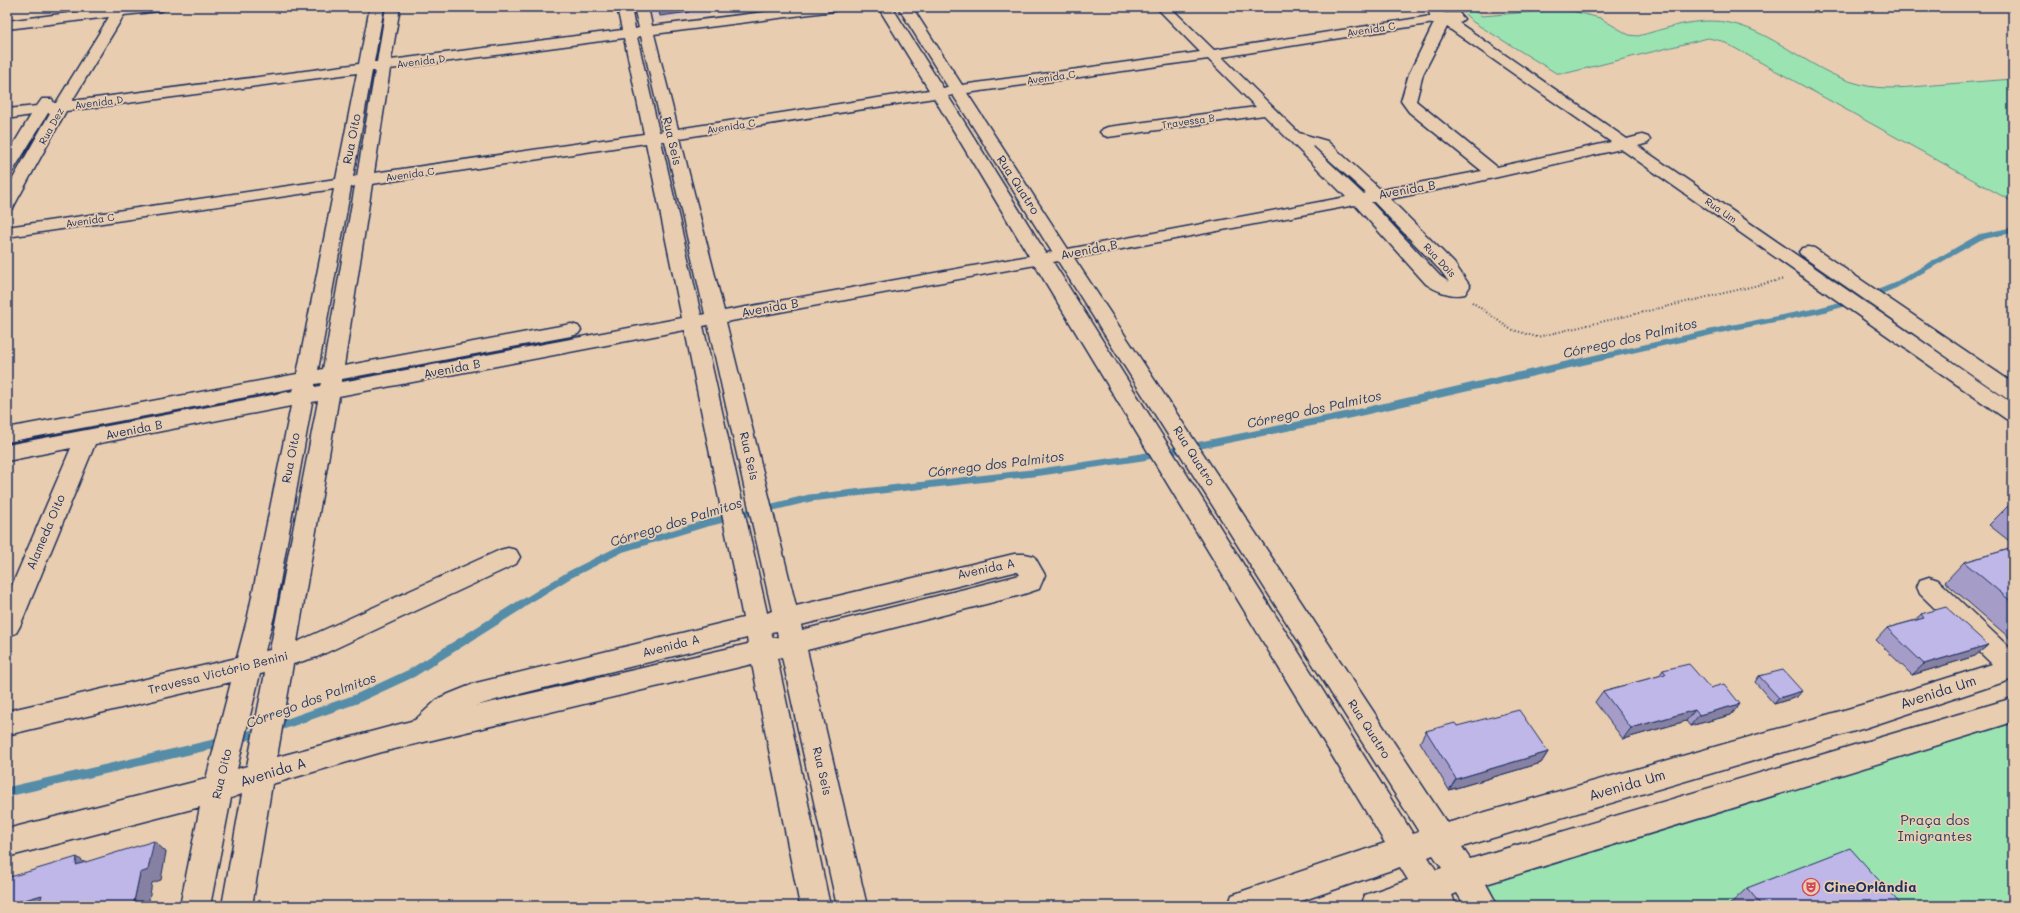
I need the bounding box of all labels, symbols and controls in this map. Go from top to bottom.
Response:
street label: Avenida C [1346,18,1396,40]
street label: Avenida D [396,51,446,71]
street label: Avenida C [1026,67,1076,87]
street label: Avenida D [74,92,124,112]
street label: Rua Dez [35,105,67,147]
street label: Travessa B [1160,110,1216,132]
street label: Rua Oito [338,112,364,165]
street label: Rua Seis [660,115,686,167]
street label: Avenida C [706,115,756,137]
street label: Rua Quatro [994,152,1044,217]
street label: Avenida C [385,164,435,184]
street label: Avenida B [1377,176,1437,202]
street label: Rua Um [1702,194,1740,226]
street label: Avenida C [65,210,115,230]
street label: Avenida B [1059,236,1119,262]
street label: Rua Dois [1421,240,1460,280]
street label: Avenida B [740,294,800,320]
water label: Córrego dos Palmitos [1561,314,1699,361]
street label: Avenida B [422,355,482,381]
water label: Córrego dos Palmitos [1245,386,1383,431]
street label: Avenida B [104,416,164,442]
street label: Rua Quatro [1170,423,1219,488]
street label: Rua Seis [737,430,763,482]
street label: Rua Oito [277,431,303,484]
water label: Córrego dos Palmitos [927,447,1065,480]
street label: Alameda Oito [22,492,68,572]
water label: Córrego dos Palmitos [608,493,744,550]
street label: Avenida A [956,554,1016,582]
street label: Avenida A [640,630,701,660]
street label: Travessa Victório Benini [146,647,290,697]
water label: Córrego dos Palmitos [243,668,378,731]
street label: Avenida Um [1897,670,1978,713]
street label: Rua Quatro [1345,696,1395,761]
street label: Rua Seis [810,745,836,797]
street label: Rua Oito [207,747,235,800]
street label: Avenida A [237,752,308,791]
street label: Avenida Um [1586,765,1667,805]
park label: Praça dos Imigrantes [1898,810,1972,845]
theatre icon: CineOrlândia [1801,877,1821,897]
place label: CineOrlândia [1824,877,1917,896]

